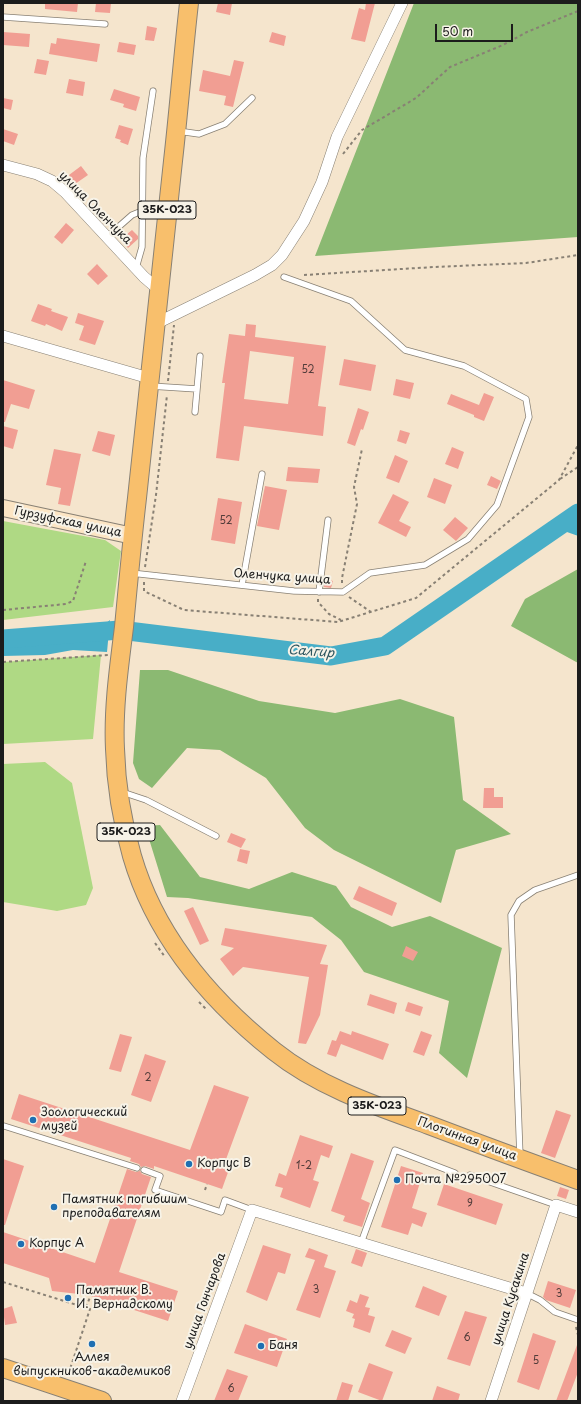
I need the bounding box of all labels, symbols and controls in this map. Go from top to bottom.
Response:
scale bar [437,16,515,42]
text: 50 m [442,22,473,40]
street label: улица Оленчука [56,169,134,247]
road number: 35К-023 [138,201,196,219]
house number: 52 [301,364,315,376]
street label: Гурзуфская улица [13,504,123,540]
house number: 52 [219,515,233,527]
street label: Оленчука улица [233,566,331,588]
water label: Салгир [288,643,334,661]
road number: 35К-023 [97,823,155,841]
house number: 2 [144,1072,152,1084]
road number: 35К-023 [348,1097,406,1115]
place label: Зоологический музей [41,1106,127,1134]
street label: Плотинная улица [415,1114,519,1164]
marker: Зоологический музей [28,1115,38,1125]
place label: Корпус В [197,1157,251,1171]
marker: Корпус В [184,1159,194,1169]
house number: 1-2 [296,1160,312,1172]
place label: Почта №295007 [405,1173,506,1187]
marker: Почта №295007 [392,1175,402,1185]
place label: Памятник погибшим преподавателям [62,1193,187,1221]
house number: 9 [467,1198,473,1210]
marker: Памятник погибшим преподавателям [49,1202,59,1212]
place label: Корпус А [29,1237,84,1251]
marker: Корпус А [16,1239,26,1249]
street label: улица Гончарова [181,1251,229,1351]
street label: улица Кусакина [489,1251,533,1347]
place label: Памятник В. И. Вернадскому [76,1284,173,1312]
house number: 3 [313,1284,319,1296]
house number: 3 [556,1288,562,1300]
marker: Памятник В. И. Вернадскому [63,1293,73,1303]
house number: 6 [463,1332,471,1344]
marker: Аллея выпускников-академиков [87,1339,97,1349]
place label: Баня [269,1339,298,1353]
marker: Баня [256,1341,266,1351]
place label: Аллея выпускников-академиков [13,1351,171,1379]
house number: 5 [533,1355,539,1367]
house number: 6 [227,1383,235,1395]

